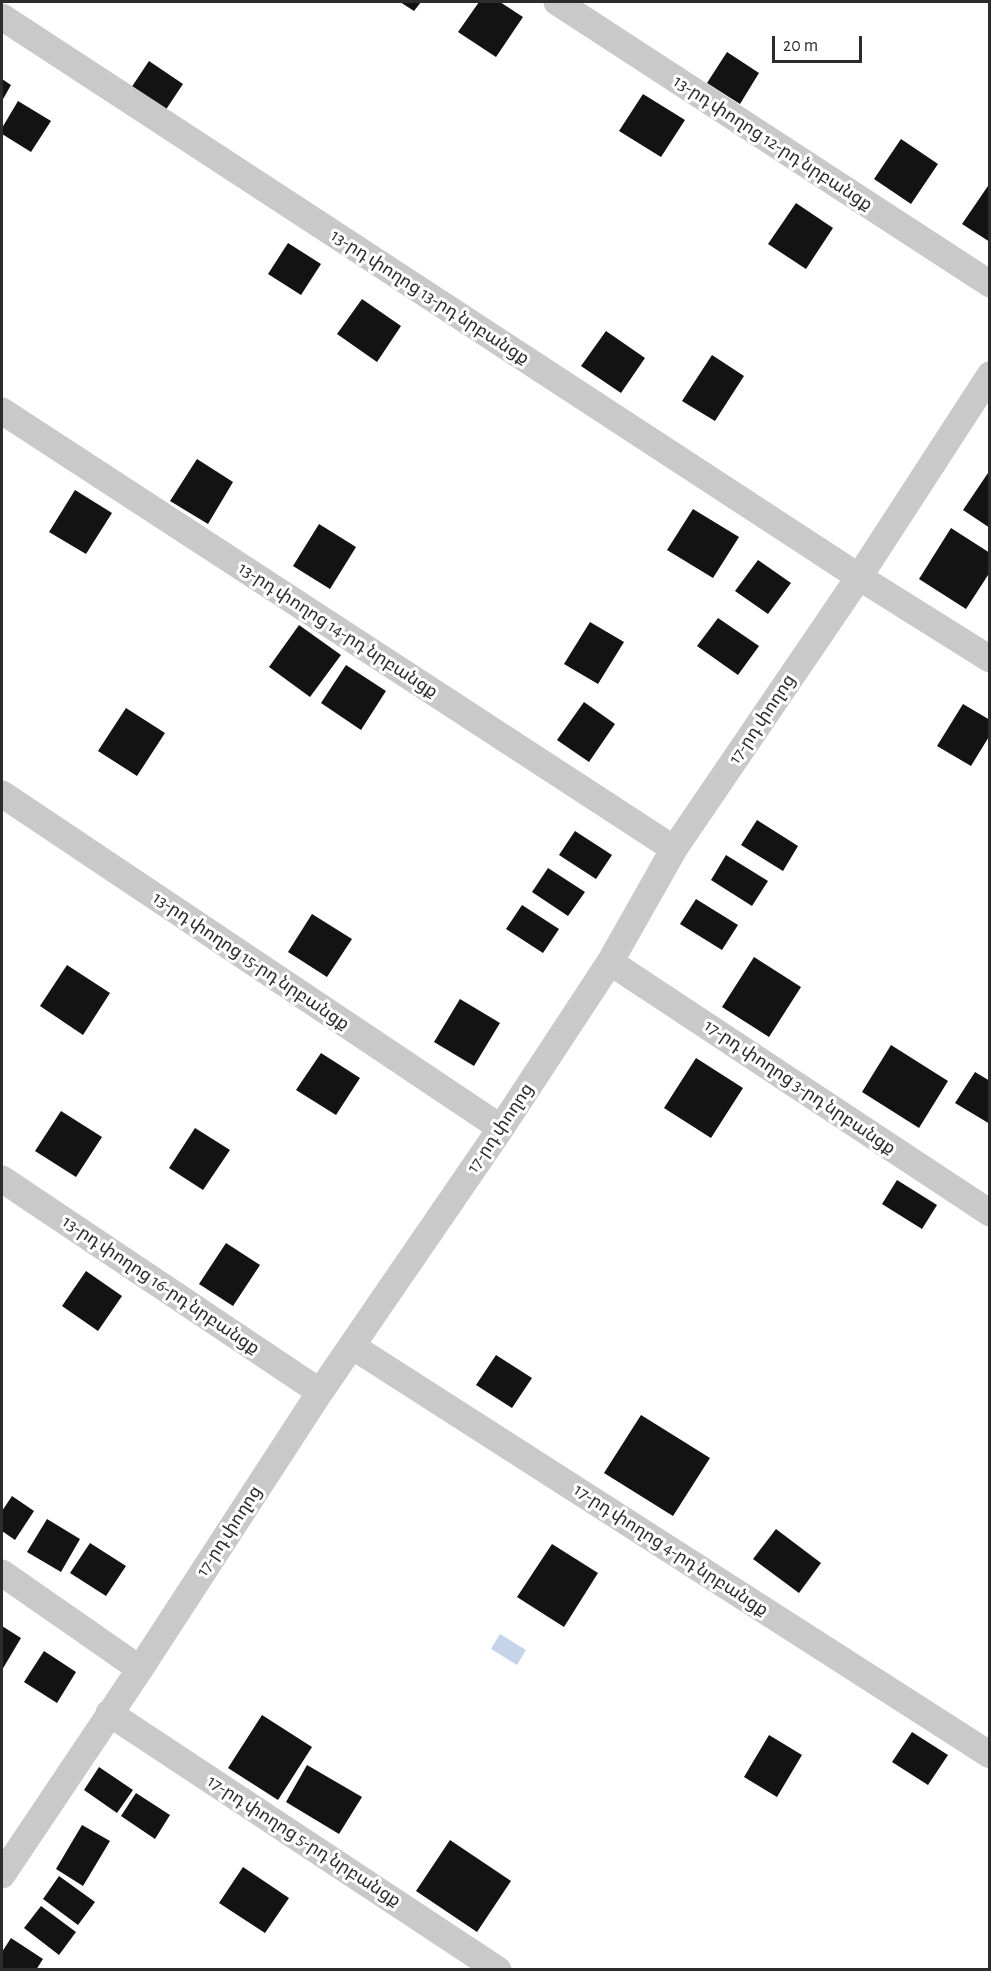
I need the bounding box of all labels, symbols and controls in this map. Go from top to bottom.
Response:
scale bar [775,24,865,62]
text: 20 m [783,37,818,55]
street label: 13-րդ փողոց 12-րդ նրբանցք [669,70,877,216]
street label: 13-րդ փողոց 13-րդ նրբանցք [327,225,533,369]
street label: 13-րդ փողոց 14-րդ նրբանցք [234,557,442,703]
street label: 17-րդ փողոց [724,670,800,768]
street label: 13-րդ փողոց 15-րդ նրբանցք [149,887,353,1035]
street label: 17-րդ փողոց 3-րդ նրբանցք [700,1015,900,1159]
street label: 17-րդ փողոց [462,1079,538,1177]
street label: 13-րդ փողոց 16-րդ նրբանցք [58,1211,264,1359]
street label: 17-րդ փողոց 4-րդ նրբանցք [570,1479,772,1621]
street label: 17-րդ փողոց [192,1482,266,1580]
street label: 17-րդ փողոց 5-րդ նրբանցք [203,1770,405,1912]

